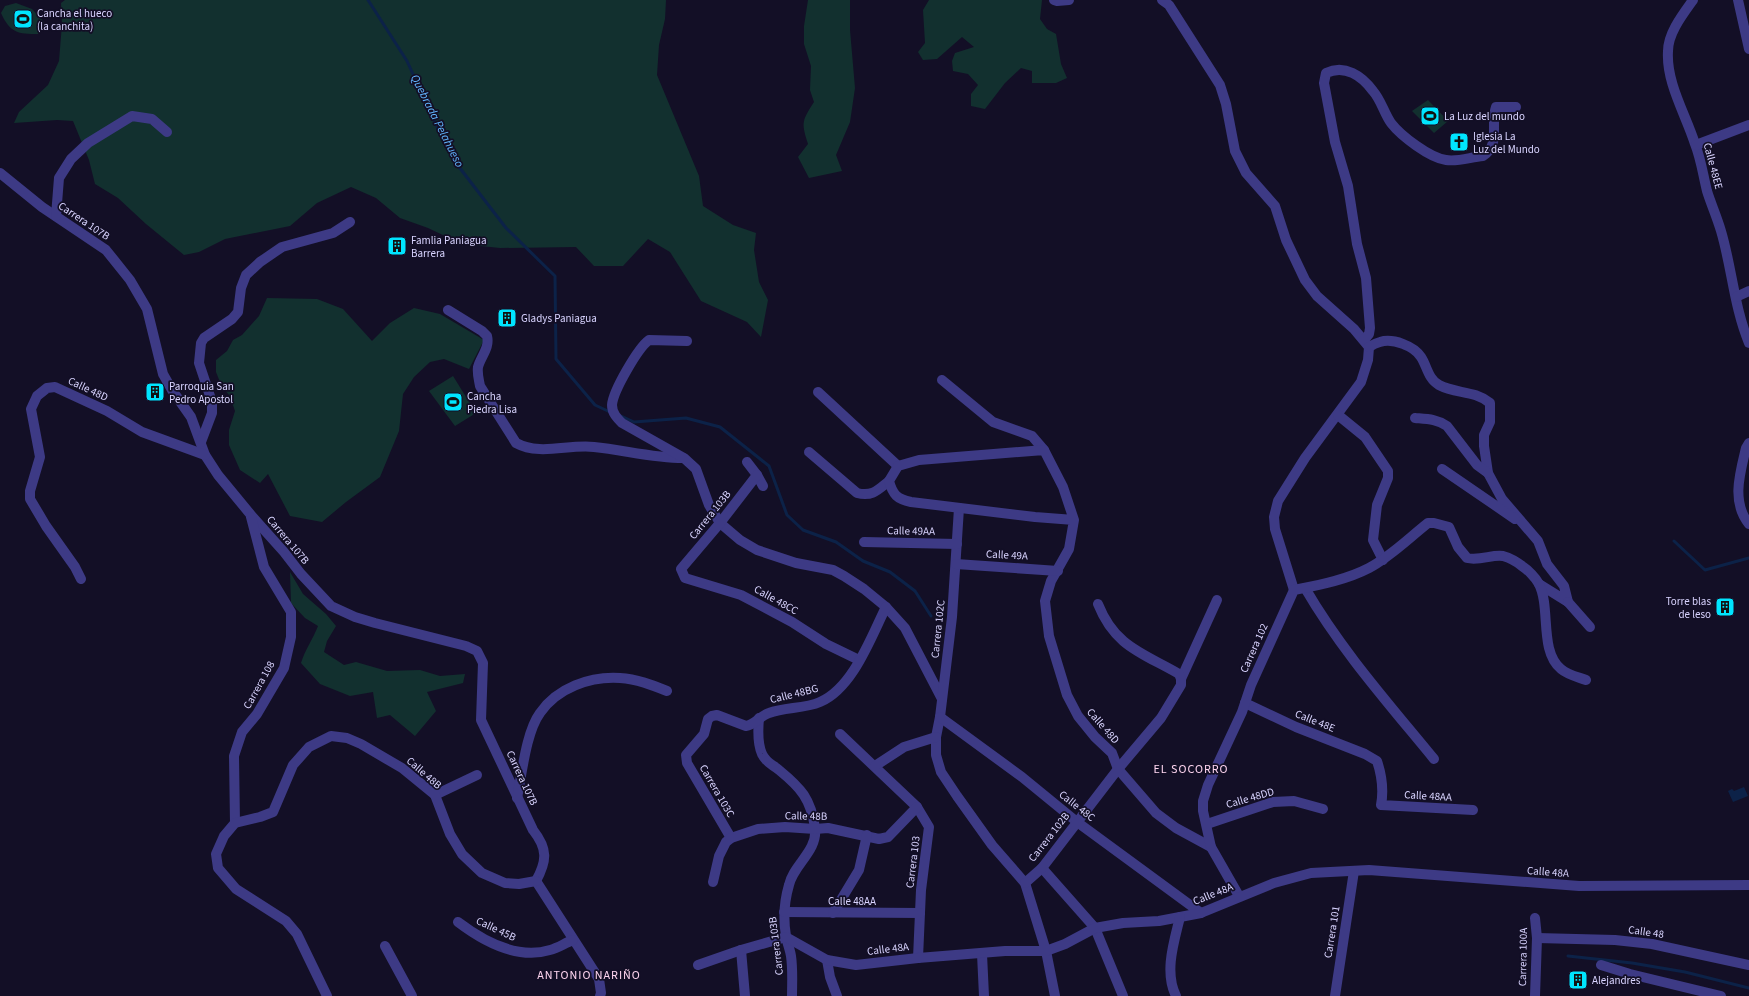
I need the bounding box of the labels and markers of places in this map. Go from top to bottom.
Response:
place label: Cancha el hueco (la canchita) [37,6,112,34]
sports icon: Cancha el hueco (la canchita) [12,8,34,30]
sports icon: La Luz del mundo [1419,105,1441,127]
place label: La Luz del mundo [1444,109,1525,124]
place label: Iglesia La Luz del Mundo [1473,129,1540,157]
church icon: Iglesia La Luz del Mundo [1448,131,1470,153]
place label: Famlia Paniagua Barrera [411,233,487,261]
building icon: Famlia Paniagua Barrera [386,235,408,257]
building icon: Gladys Paniagua [496,307,518,329]
place label: Gladys Paniagua [521,311,597,326]
place label: Parroquia San Pedro Apostol [169,379,234,407]
building icon: Parroquia San Pedro Apostol [144,381,166,403]
place label: Cancha Piedra Lisa [467,389,517,417]
sports icon: Cancha Piedra Lisa [442,391,464,413]
place label: Torre blas de leso [1666,594,1711,622]
building icon: Torre blas de leso [1714,596,1736,618]
building icon: Alejandres [1567,969,1589,991]
place label: Alejandres [1592,973,1641,988]

